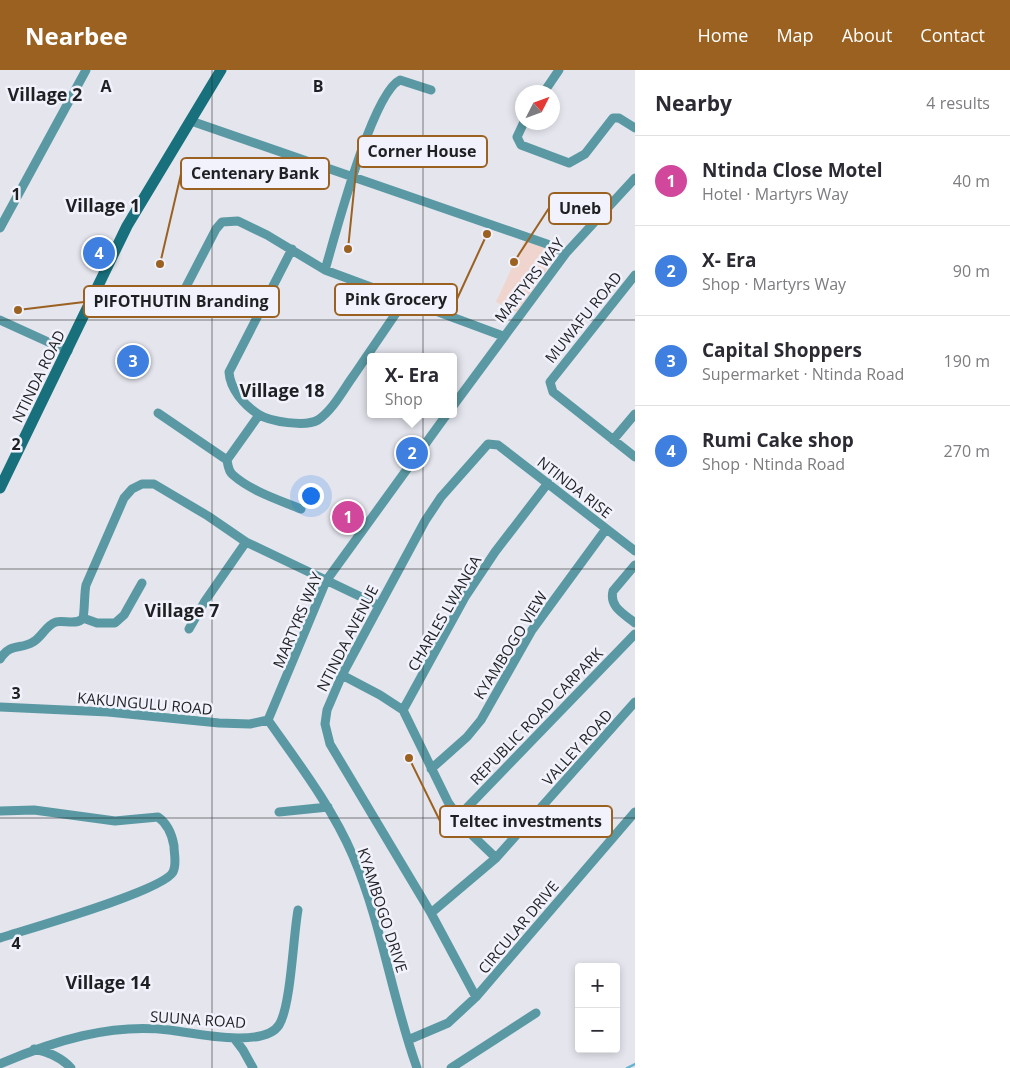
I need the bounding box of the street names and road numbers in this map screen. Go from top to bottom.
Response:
street label: MARTYRS WAY [490,233,569,326]
street label: MUWAFU ROAD [540,267,626,367]
street label: NTINDA ROAD [7,326,69,426]
street label: NTINDA RISE [534,452,616,522]
street label: CHARLES LWANGA [403,551,486,674]
street label: MARTYRS WAY [268,569,326,671]
street label: NTINDA AVENUE [312,581,382,695]
street label: KYAMBOGO VIEW [469,587,551,703]
street label: REPUBLIC ROAD CARPARK [465,643,607,789]
street label: KAKUNGULU ROAD [76,687,214,719]
street label: VALLEY ROAD [537,705,617,789]
street label: KYAMBOGO DRIVE [353,845,413,975]
street label: CIRCULAR DRIVE [473,876,563,978]
street label: SUUNA ROAD [149,1006,247,1032]

